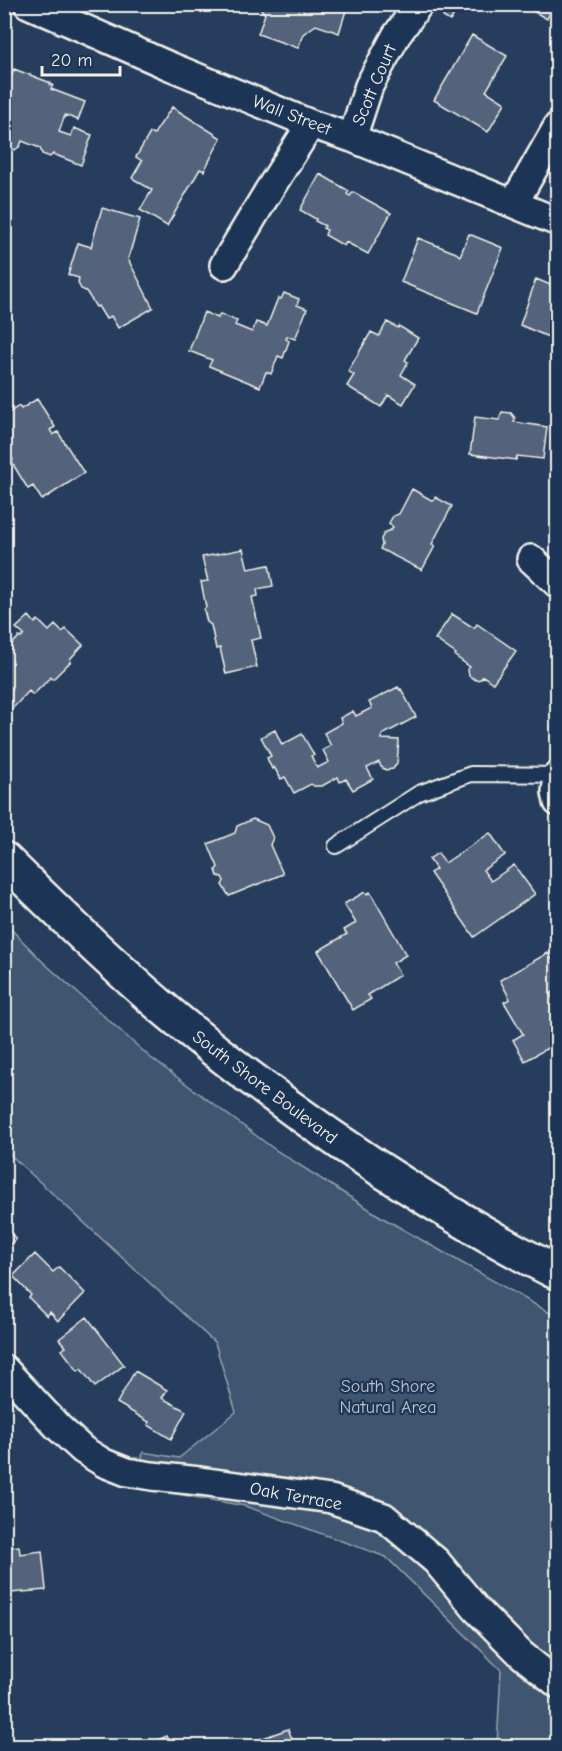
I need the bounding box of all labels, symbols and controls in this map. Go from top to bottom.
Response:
scale bar [42,39,120,77]
street label: Scott Court [348,41,401,129]
text: 20 m [51,50,92,71]
street label: Wall Street [249,91,335,140]
street label: South Shore Boulevard [188,1026,341,1149]
park label: South Shore Natural Area [339,1376,437,1418]
street label: Oak Terrace [248,1478,344,1515]

